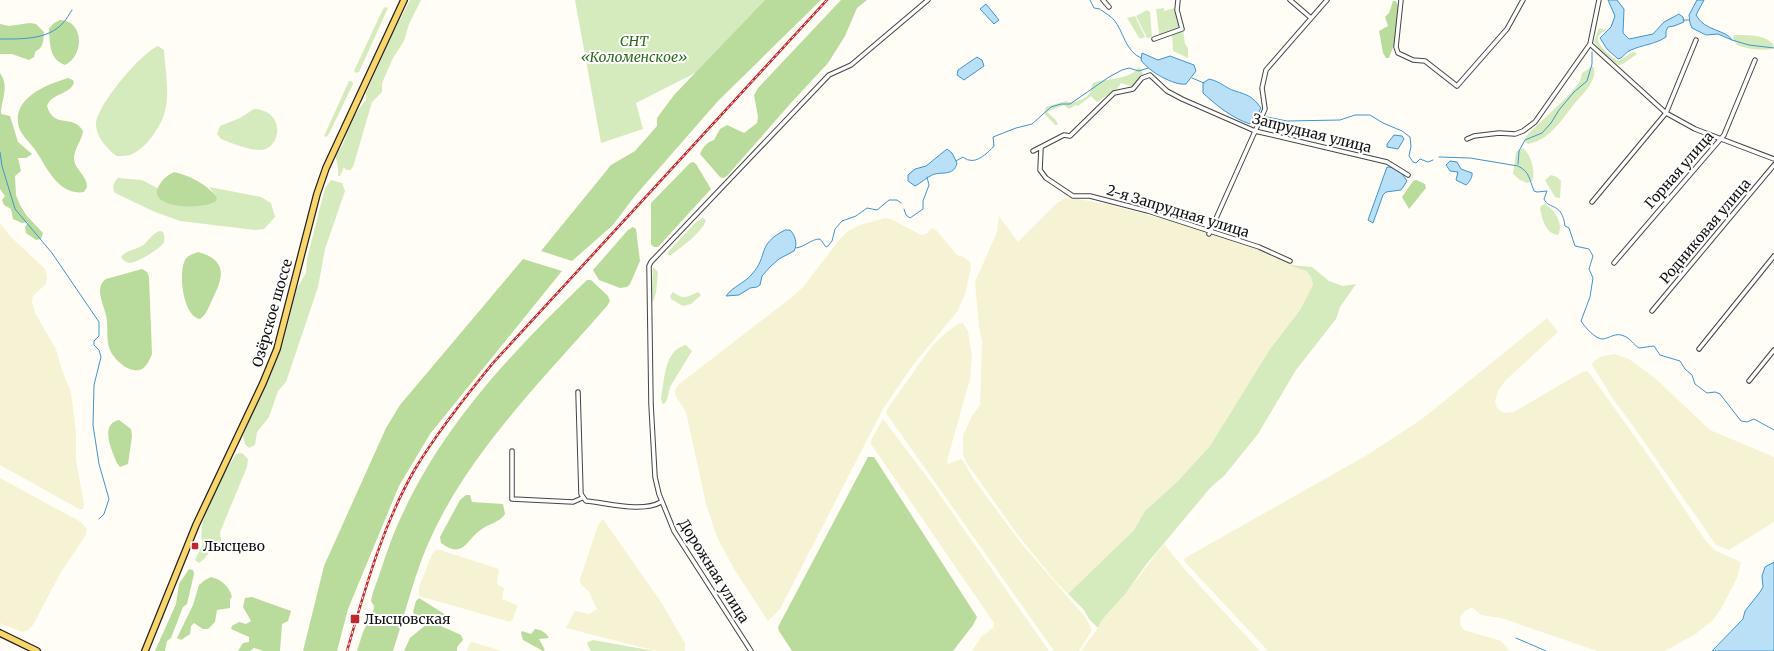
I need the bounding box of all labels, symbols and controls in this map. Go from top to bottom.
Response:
park label: СНТ «Коломенское» [581,32,687,66]
street label: Запрудная улица [1251,109,1374,157]
street label: Горная улица [1640,127,1718,212]
street label: Родниковая улица [1656,174,1755,287]
street label: 2-я Запрудная улица [1105,181,1252,241]
street label: Озёрское шоссе [248,257,296,369]
street label: Дорожная улица [675,516,754,627]
place label: Лысцево [203,537,265,555]
marker: Лысцево [190,541,200,551]
place label: Лысцовская [364,610,451,628]
marker: Лысцовская [349,613,361,625]

